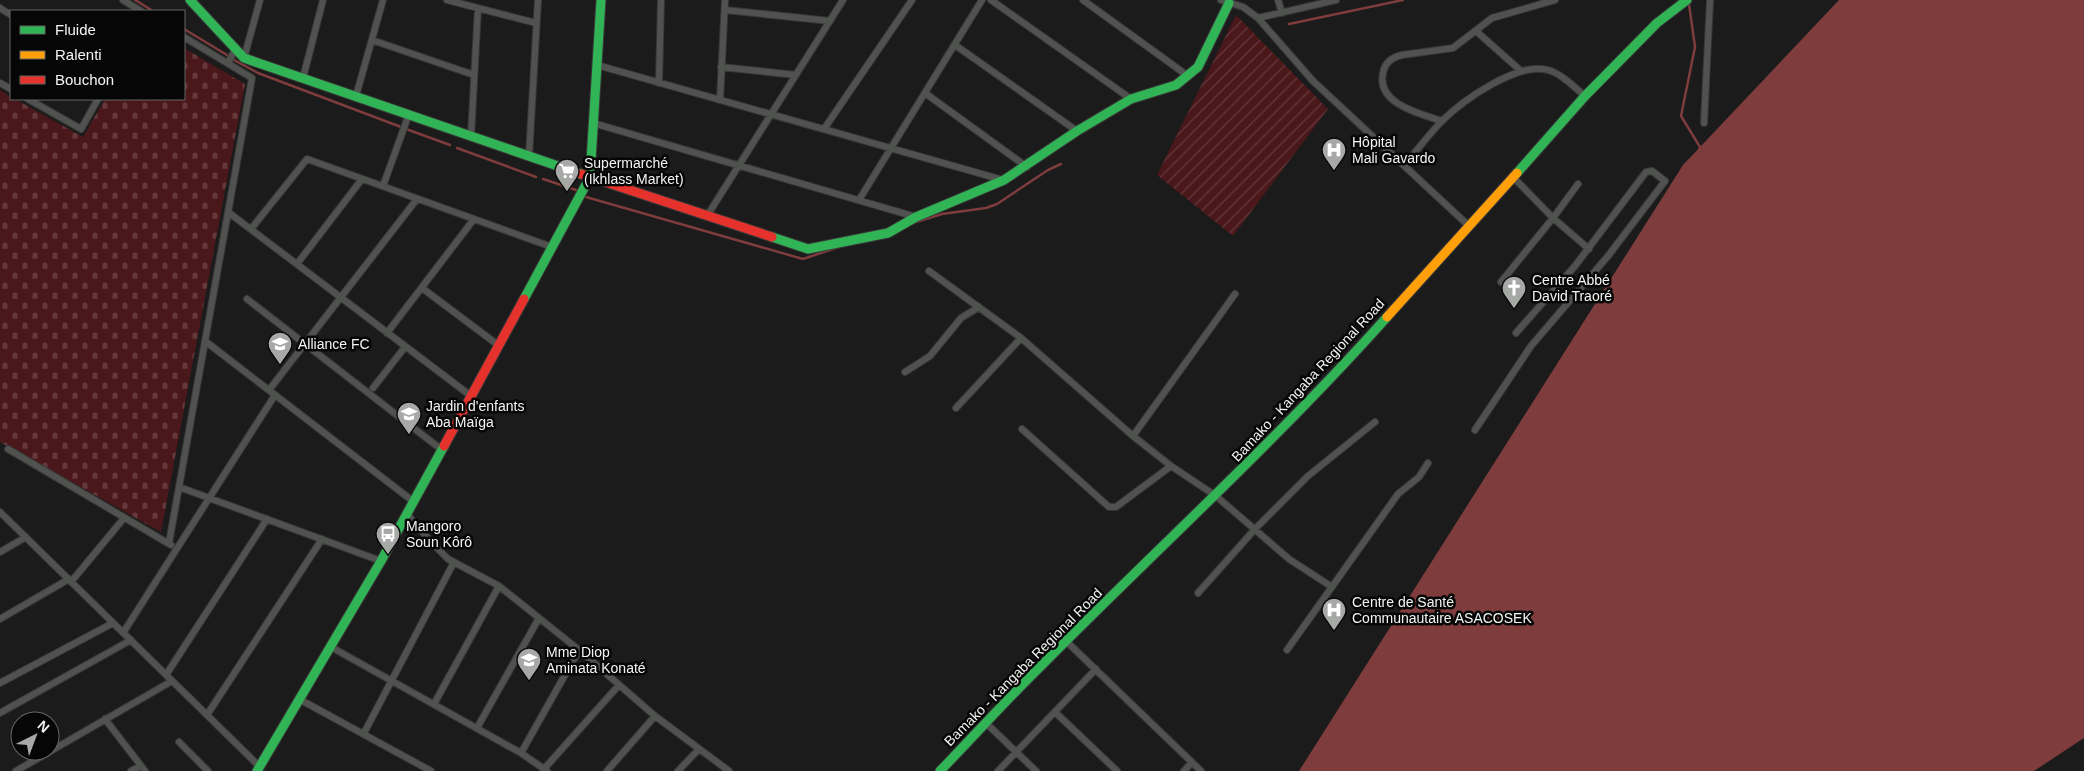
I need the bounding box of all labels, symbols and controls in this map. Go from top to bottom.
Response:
legend [10,10,185,100]
text: Fluide [55,21,96,38]
text: Ralenti [55,46,102,63]
text: Bouchon [55,71,114,88]
place label: Hôpital Mali Gavardo [1352,134,1435,166]
hospital icon: Hôpital Mali Gavardo [1321,137,1347,171]
place label: Supermarché (Ikhlass Market) [584,155,684,187]
supermarket icon: Supermarché (Ikhlass Market) [554,158,580,192]
place label: Centre Abbé David Traoré [1532,272,1612,304]
church icon: Centre Abbé David Traoré [1501,275,1527,309]
street label: Bamako - Kangaba Regional Road [1228,295,1388,465]
school or university icon: Alliance FC [267,331,293,365]
place label: Alliance FC [298,336,370,352]
place label: Jardin d'enfants Aba Maïga [426,398,524,430]
school or university icon: Jardin d'enfants Aba Maïga [396,401,422,435]
place label: Mangoro Soun Kôrô [406,518,472,550]
bus stop icon: Mangoro Soun Kôrô [375,521,401,555]
street label: Bamako - Kangaba Regional Road [941,585,1105,749]
place label: Centre de Santé Communautaire ASACOSEK [1352,594,1532,626]
hospital icon: Centre de Santé Communautaire ASACOSEK [1321,597,1347,631]
place label: Mme Diop Aminata Konaté [546,644,646,676]
school or university icon: Mme Diop Aminata Konaté [516,647,542,681]
north arrow [10,711,60,761]
text: N [35,717,53,736]

